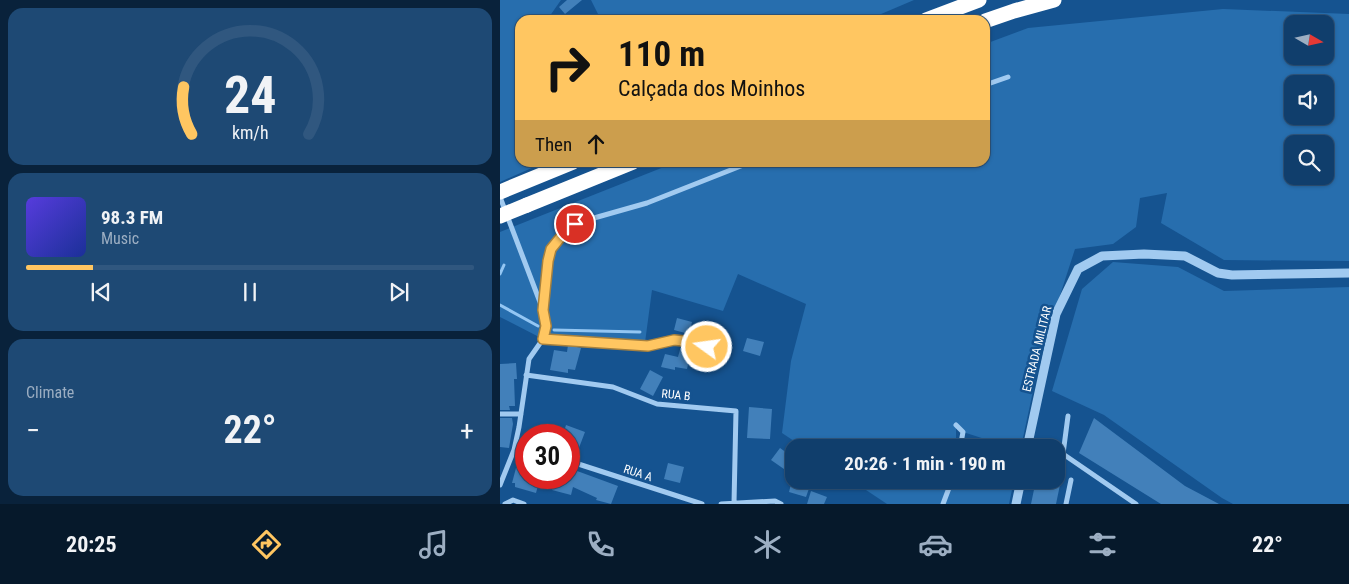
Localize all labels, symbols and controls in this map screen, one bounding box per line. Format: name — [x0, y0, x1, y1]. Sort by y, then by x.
north arrow — [1284, 15, 1334, 65]
map controls — [1284, 15, 1334, 185]
text: 110 m — [618, 34, 705, 75]
icon: right — [535, 35, 600, 100]
text: 24 — [224, 65, 276, 126]
button: sound — [1284, 75, 1334, 125]
text: Calçada dos Moinhos — [618, 76, 805, 101]
text: km/h — [232, 122, 268, 143]
icon: ahead — [582, 130, 610, 158]
text: Then — [535, 133, 572, 156]
button: search — [1284, 135, 1334, 185]
pin — [554, 203, 596, 245]
text: 98.3 FM — [101, 206, 163, 229]
icon: arrive — [561, 210, 589, 238]
text: Music — [101, 229, 139, 248]
icon: previous — [87, 278, 115, 306]
icon: pause — [236, 278, 264, 306]
icon: next — [385, 278, 413, 306]
street label: ESTRADA MILITAR — [1020, 304, 1055, 393]
position arrow — [680, 320, 732, 372]
text: Climate — [26, 383, 74, 402]
street label: RUA B — [661, 387, 691, 403]
text: 22° — [223, 408, 277, 452]
text: − — [26, 414, 40, 447]
text: + — [460, 414, 474, 447]
speed limit sign: 30 — [515, 424, 580, 489]
text: 20:26 · 1 min · 190 m — [844, 452, 1006, 475]
street label: RUA A — [622, 462, 654, 484]
icon: directions — [249, 527, 284, 562]
icon: music — [416, 527, 451, 562]
icon: phone — [583, 527, 618, 562]
icon: climate — [750, 527, 785, 562]
icon: car — [918, 527, 953, 562]
icon: filters — [1085, 527, 1120, 562]
text: 20:25 — [66, 532, 117, 557]
text: 22° — [1252, 532, 1283, 557]

